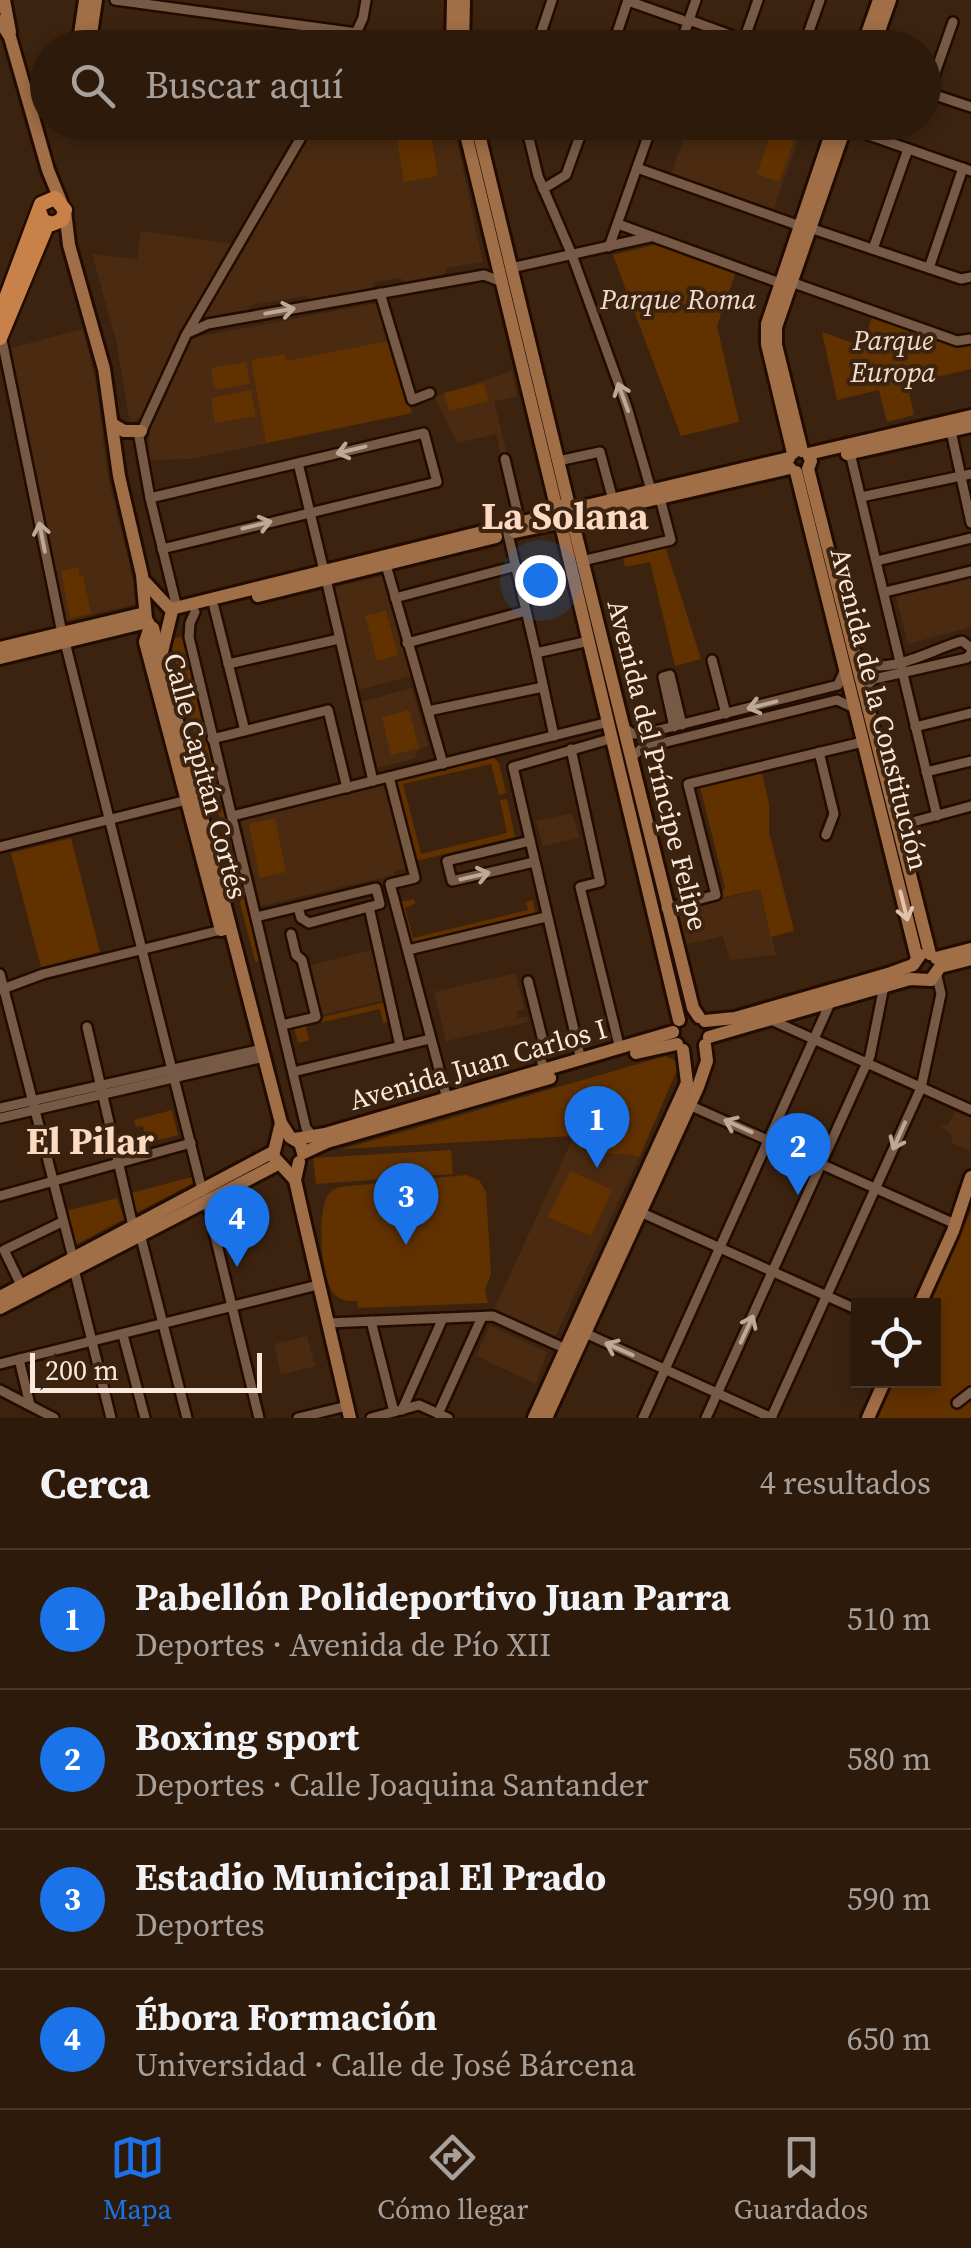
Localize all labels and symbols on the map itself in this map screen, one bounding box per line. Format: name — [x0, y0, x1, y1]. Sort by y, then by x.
park label: Parque Roma — [599, 280, 756, 318]
one-way arrow — [263, 301, 295, 320]
park label: Parque Europa — [849, 321, 936, 391]
one-way arrow — [613, 381, 631, 413]
one-way arrow — [336, 442, 368, 460]
district label: La Solana — [481, 490, 650, 542]
one-way arrow — [241, 515, 272, 534]
one-way arrow — [32, 522, 51, 554]
street label: Avenida de la Constitución — [822, 544, 938, 874]
your location — [515, 555, 566, 606]
street label: Avenida del Príncipe Felipe — [598, 596, 718, 934]
street label: Calle Capitán Cortés — [155, 649, 257, 903]
one-way arrow — [747, 697, 779, 715]
one-way arrow — [458, 865, 490, 884]
one-way arrow — [895, 890, 914, 921]
street label: Avenida Juan Carlos I — [345, 1009, 611, 1119]
pin: 1 — [564, 1086, 630, 1168]
pin: 2 — [766, 1112, 830, 1195]
district label: El Pilar — [26, 1115, 154, 1167]
one-way arrow — [723, 1116, 754, 1134]
one-way arrow — [889, 1120, 907, 1151]
pin: 3 — [374, 1162, 438, 1245]
pin: 4 — [204, 1184, 270, 1267]
one-way arrow — [739, 1314, 757, 1345]
one-way arrow — [605, 1338, 635, 1357]
scale bar — [30, 1348, 262, 1392]

